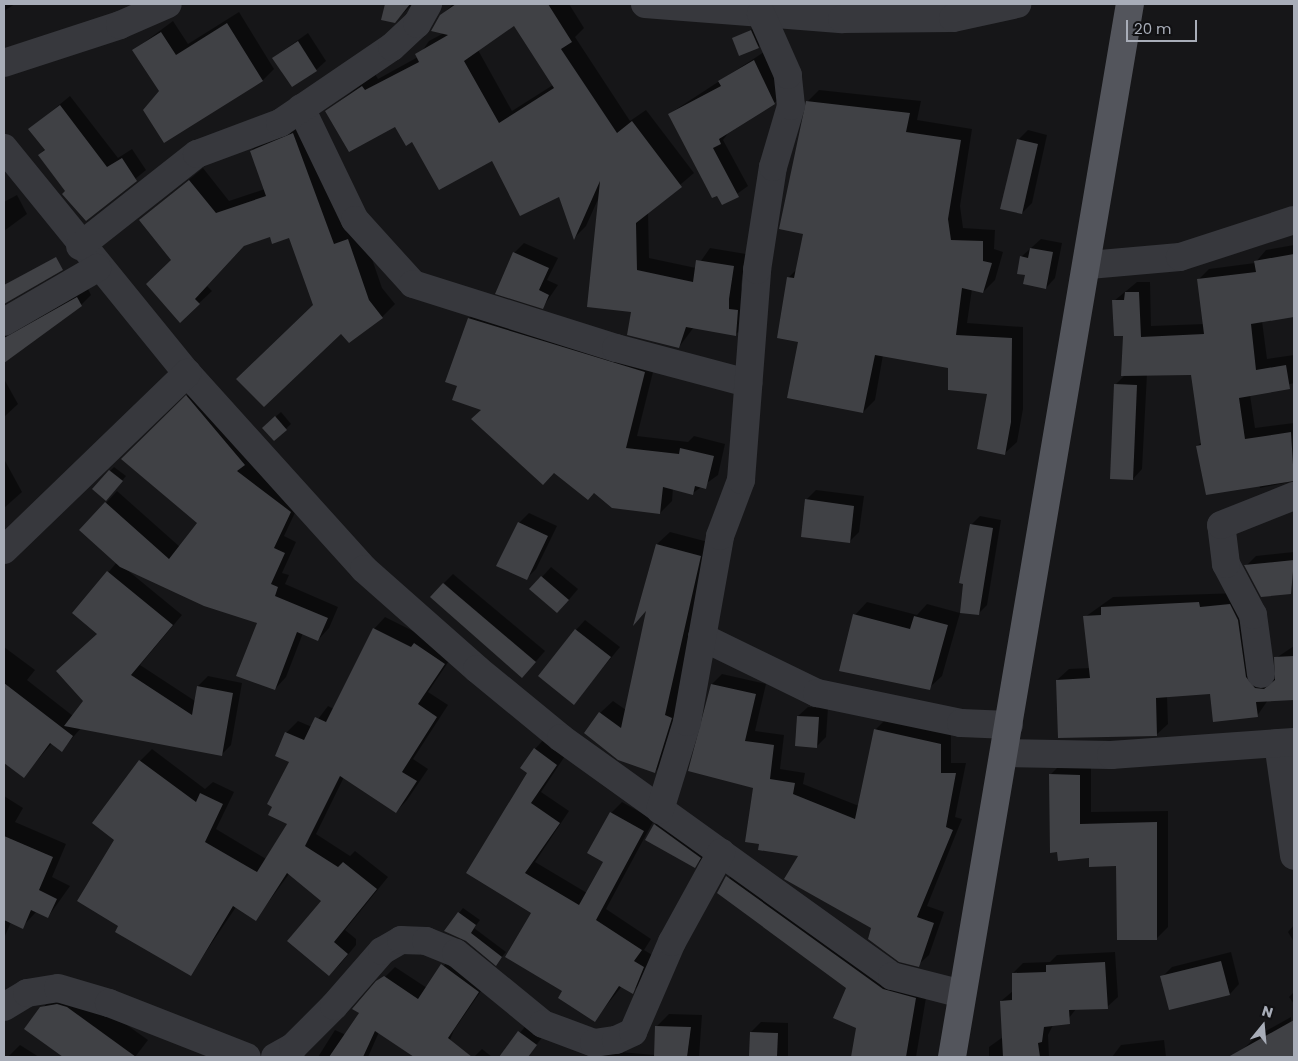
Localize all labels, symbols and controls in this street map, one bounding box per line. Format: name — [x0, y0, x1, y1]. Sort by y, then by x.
scale bar — [1128, 10, 1199, 42]
text: 20 m — [1134, 18, 1172, 39]
north arrow — [1238, 1001, 1288, 1051]
text: N — [1259, 1001, 1275, 1023]

